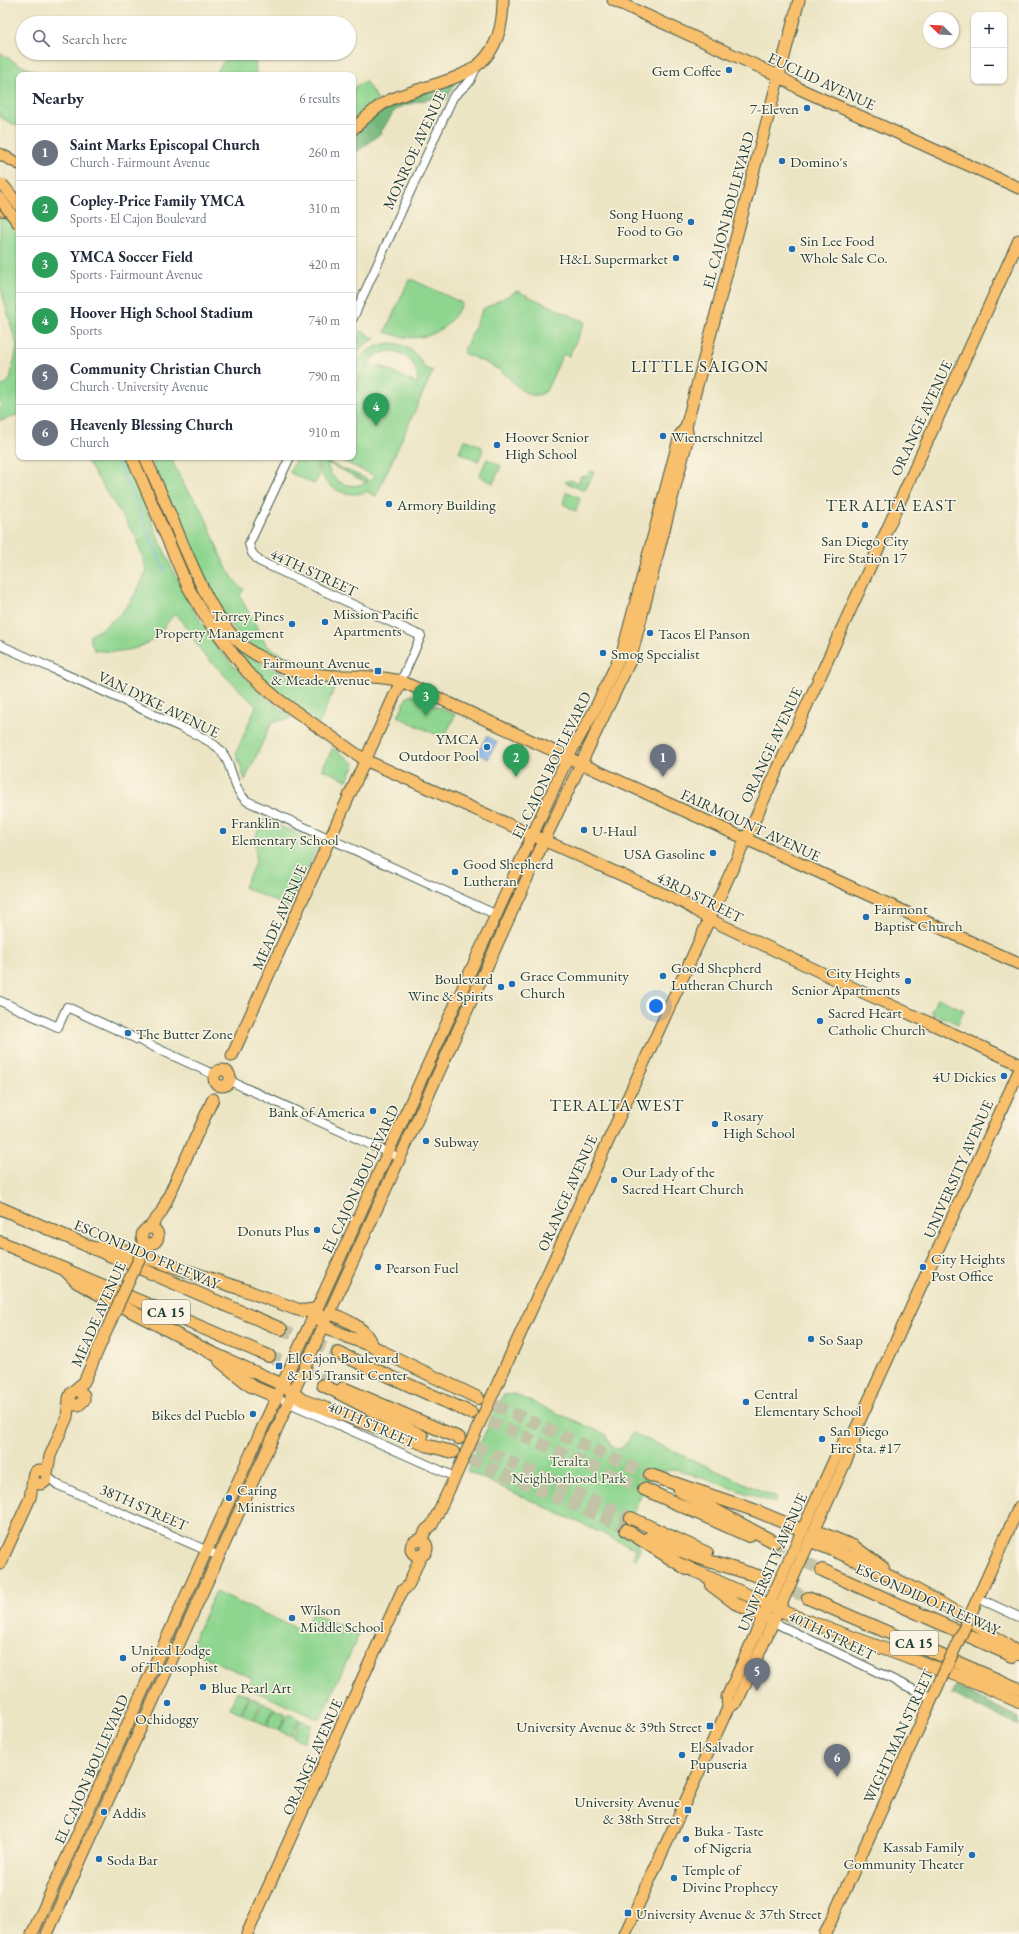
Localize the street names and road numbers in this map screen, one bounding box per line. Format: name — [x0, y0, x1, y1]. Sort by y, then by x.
street label: EUCLID AVENUE — [765, 48, 879, 114]
street label: MONROE AVENUE — [378, 87, 450, 212]
street label: EL CAJON BOULEVARD — [698, 129, 758, 291]
street label: ORANGE AVENUE — [886, 357, 956, 479]
street label: 44TH STREET — [267, 543, 362, 601]
street label: VAN DYKE AVENUE — [95, 666, 223, 742]
street label: ORANGE AVENUE — [736, 684, 806, 806]
street label: EL CAJON BOULEVARD — [507, 688, 595, 842]
street label: FAIRMOUNT AVENUE — [678, 784, 824, 866]
street label: MEADE AVENUE — [247, 861, 311, 973]
street label: 43RD STREET — [654, 867, 747, 927]
street label: UNIVERSITY AVENUE — [919, 1096, 997, 1241]
street label: EL CAJON BOULEVARD — [317, 1102, 403, 1256]
street label: ORANGE AVENUE — [533, 1131, 601, 1254]
street label: ESCONDIDO FREEWAY — [71, 1215, 224, 1294]
street label: MEADE AVENUE — [66, 1258, 130, 1370]
road number: CA 15 — [142, 1300, 190, 1324]
street label: 40TH STREET — [325, 1396, 420, 1452]
street label: 38TH STREET — [97, 1479, 192, 1535]
street label: UNIVERSITY AVENUE — [733, 1489, 811, 1634]
street label: ESCONDIDO FREEWAY — [853, 1558, 1005, 1640]
street label: 40TH STREET — [785, 1606, 879, 1665]
road number: CA 15 — [890, 1631, 938, 1655]
street label: WIGHTMAN STREET — [859, 1665, 938, 1806]
street label: EL CAJON BOULEVARD — [49, 1691, 133, 1847]
street label: ORANGE AVENUE — [278, 1695, 346, 1818]

